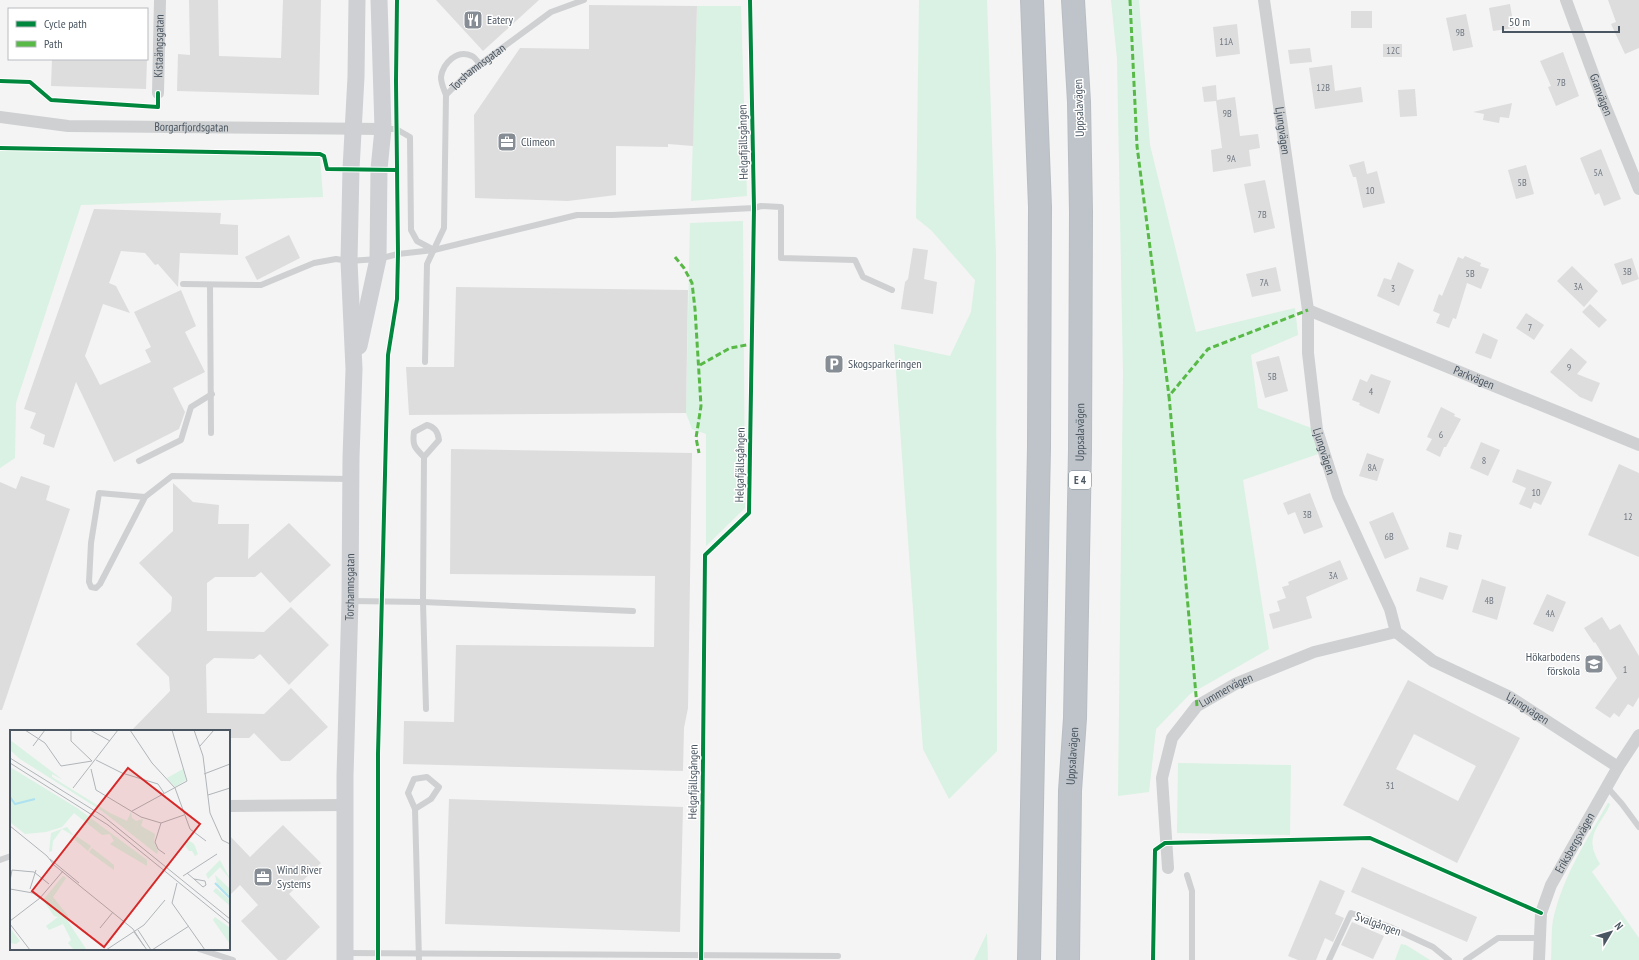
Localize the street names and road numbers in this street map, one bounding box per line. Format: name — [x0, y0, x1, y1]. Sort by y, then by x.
street label: Kistaängsgatan — [150, 14, 167, 78]
street label: Torshamnsgatan — [446, 40, 508, 94]
street label: Granvägen — [1587, 71, 1616, 118]
street label: Uppsalavägen — [1070, 79, 1087, 137]
street label: Helgafjällsgången — [734, 104, 751, 180]
street label: Ljungvägen — [1272, 106, 1294, 156]
street label: Borgarfjordsgatan — [154, 119, 229, 135]
street label: Parkvägen — [1451, 362, 1497, 392]
street label: Uppsalavägen — [1072, 403, 1087, 461]
street label: Ljungvägen — [1310, 426, 1339, 476]
street label: Helgafjällsgången — [731, 427, 748, 503]
road number: E 4 — [1069, 471, 1091, 489]
street label: Torshamnsgatan — [341, 553, 357, 621]
street label: Lummervägen — [1196, 670, 1255, 710]
street label: Ljungvägen — [1504, 688, 1552, 727]
street label: Uppsalavägen — [1062, 727, 1081, 786]
street label: Helgafjällsgången — [684, 744, 701, 820]
street label: Eriksbergsvägen — [1551, 810, 1598, 876]
street label: Svalgången — [1353, 908, 1403, 939]

